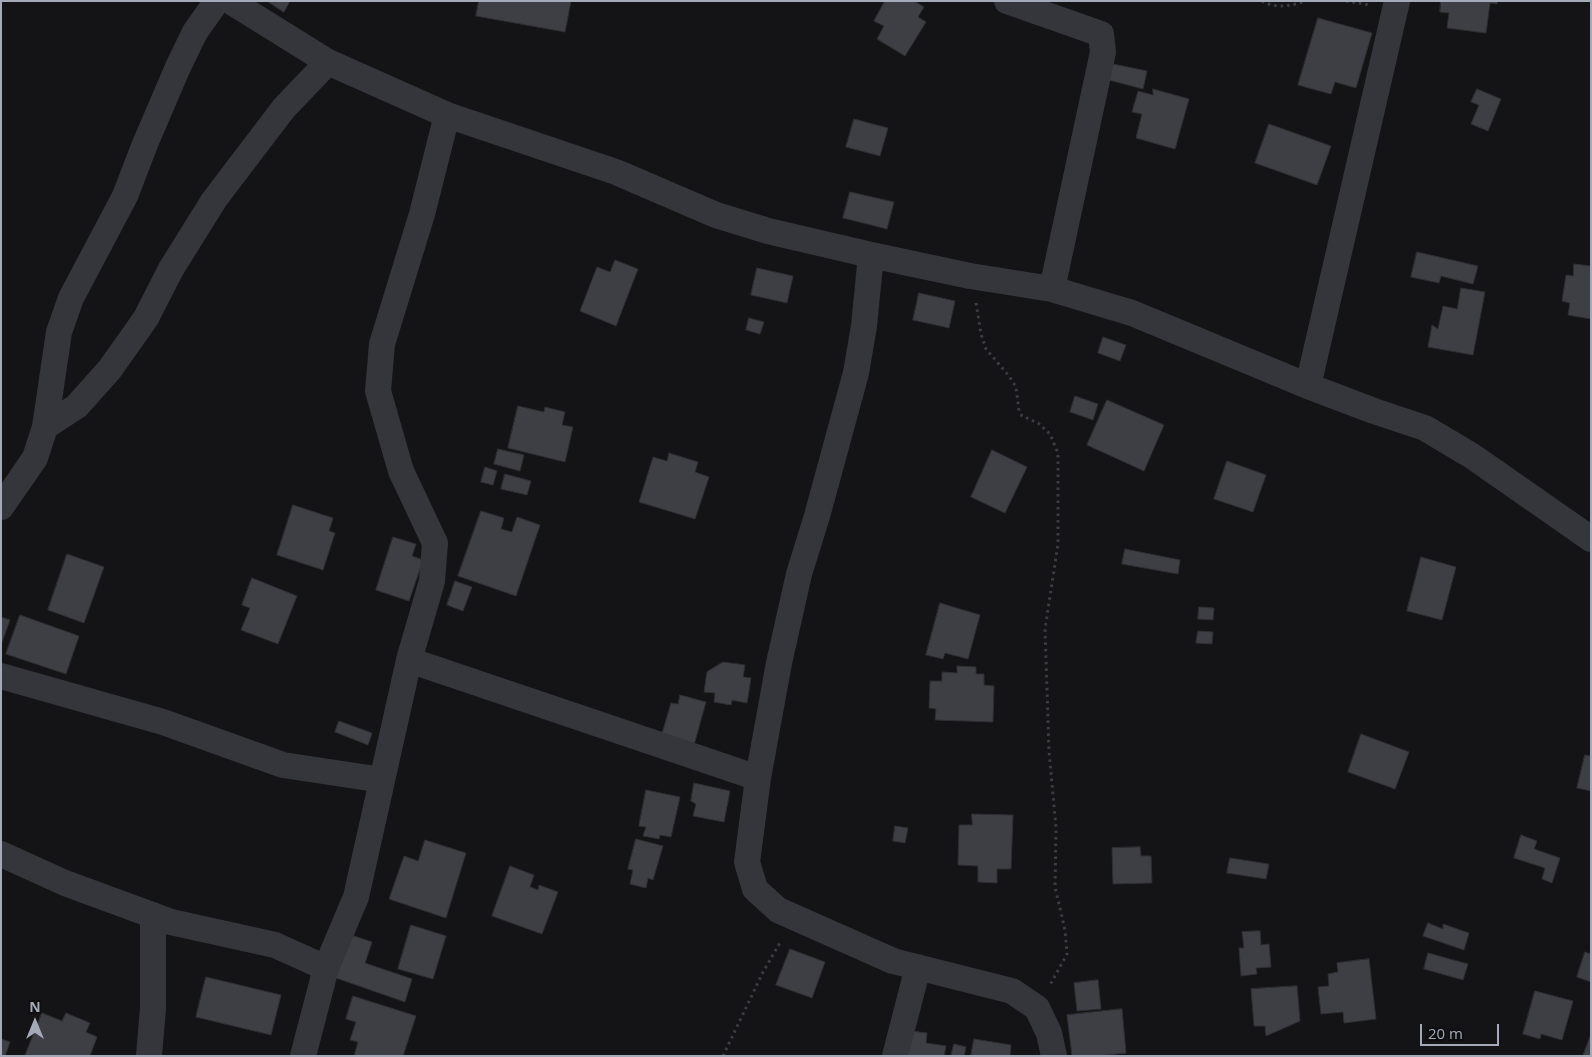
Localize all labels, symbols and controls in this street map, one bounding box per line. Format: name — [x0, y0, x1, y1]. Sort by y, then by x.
north arrow — [10, 997, 60, 1047]
text: N — [29, 997, 41, 1016]
scale bar — [1422, 1014, 1501, 1046]
text: 20 m — [1428, 1023, 1463, 1043]

